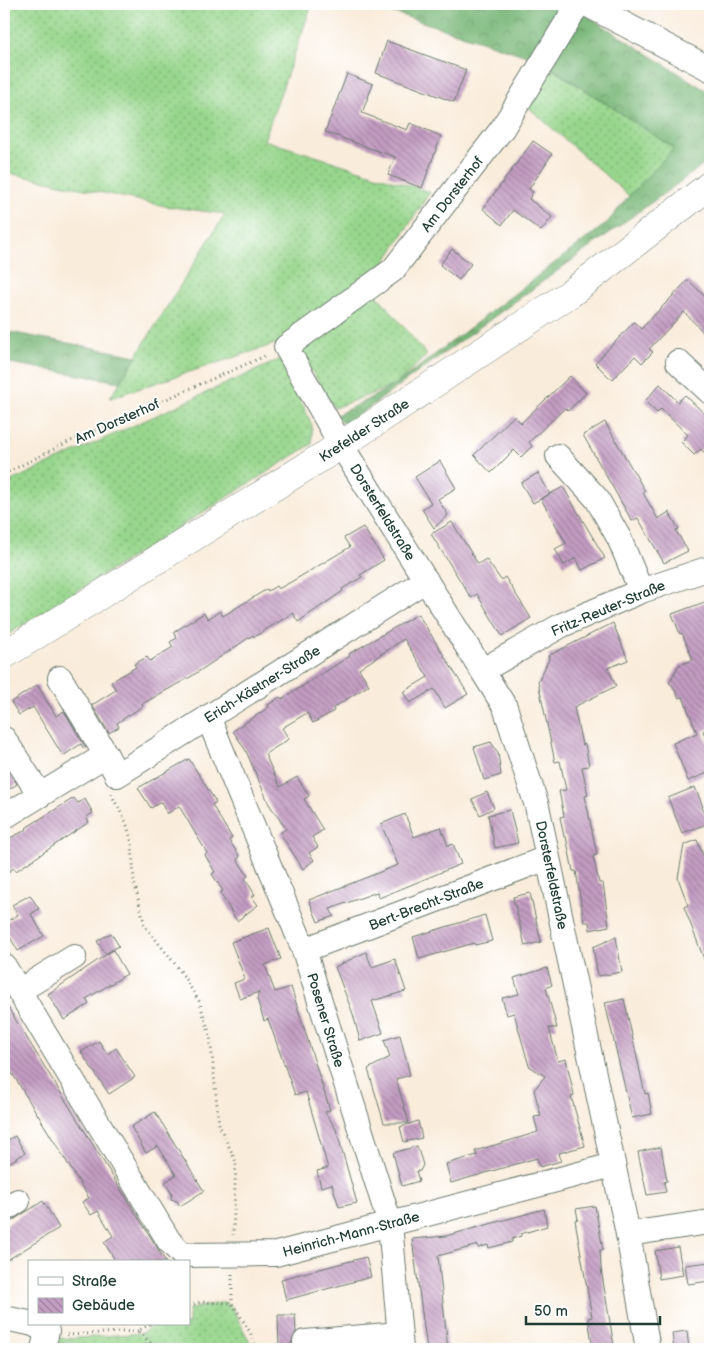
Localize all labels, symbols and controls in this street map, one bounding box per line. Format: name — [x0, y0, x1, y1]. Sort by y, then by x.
street label: Am Dorsterhof — [418, 153, 488, 235]
street label: Am Dorsterhof — [72, 395, 163, 448]
street label: Krefelder Straße — [316, 395, 412, 466]
street label: Dorsterfeldstraße — [346, 461, 419, 564]
street label: Fritz-Reuter-Straße — [549, 577, 668, 640]
street label: Erich-Kästner-Straße — [201, 642, 323, 727]
street label: Dorsterfeldstraße — [532, 819, 571, 931]
street label: Bert-Brecht-Straße — [366, 875, 486, 934]
street label: Posener Straße — [303, 971, 348, 1069]
street label: Heinrich-Mann-Straße — [281, 1208, 421, 1261]
legend — [28, 1260, 190, 1326]
text: Straße — [72, 1272, 117, 1291]
scale bar — [526, 1293, 660, 1325]
text: Gebäude — [72, 1296, 135, 1315]
text: 50 m — [534, 1302, 568, 1321]

